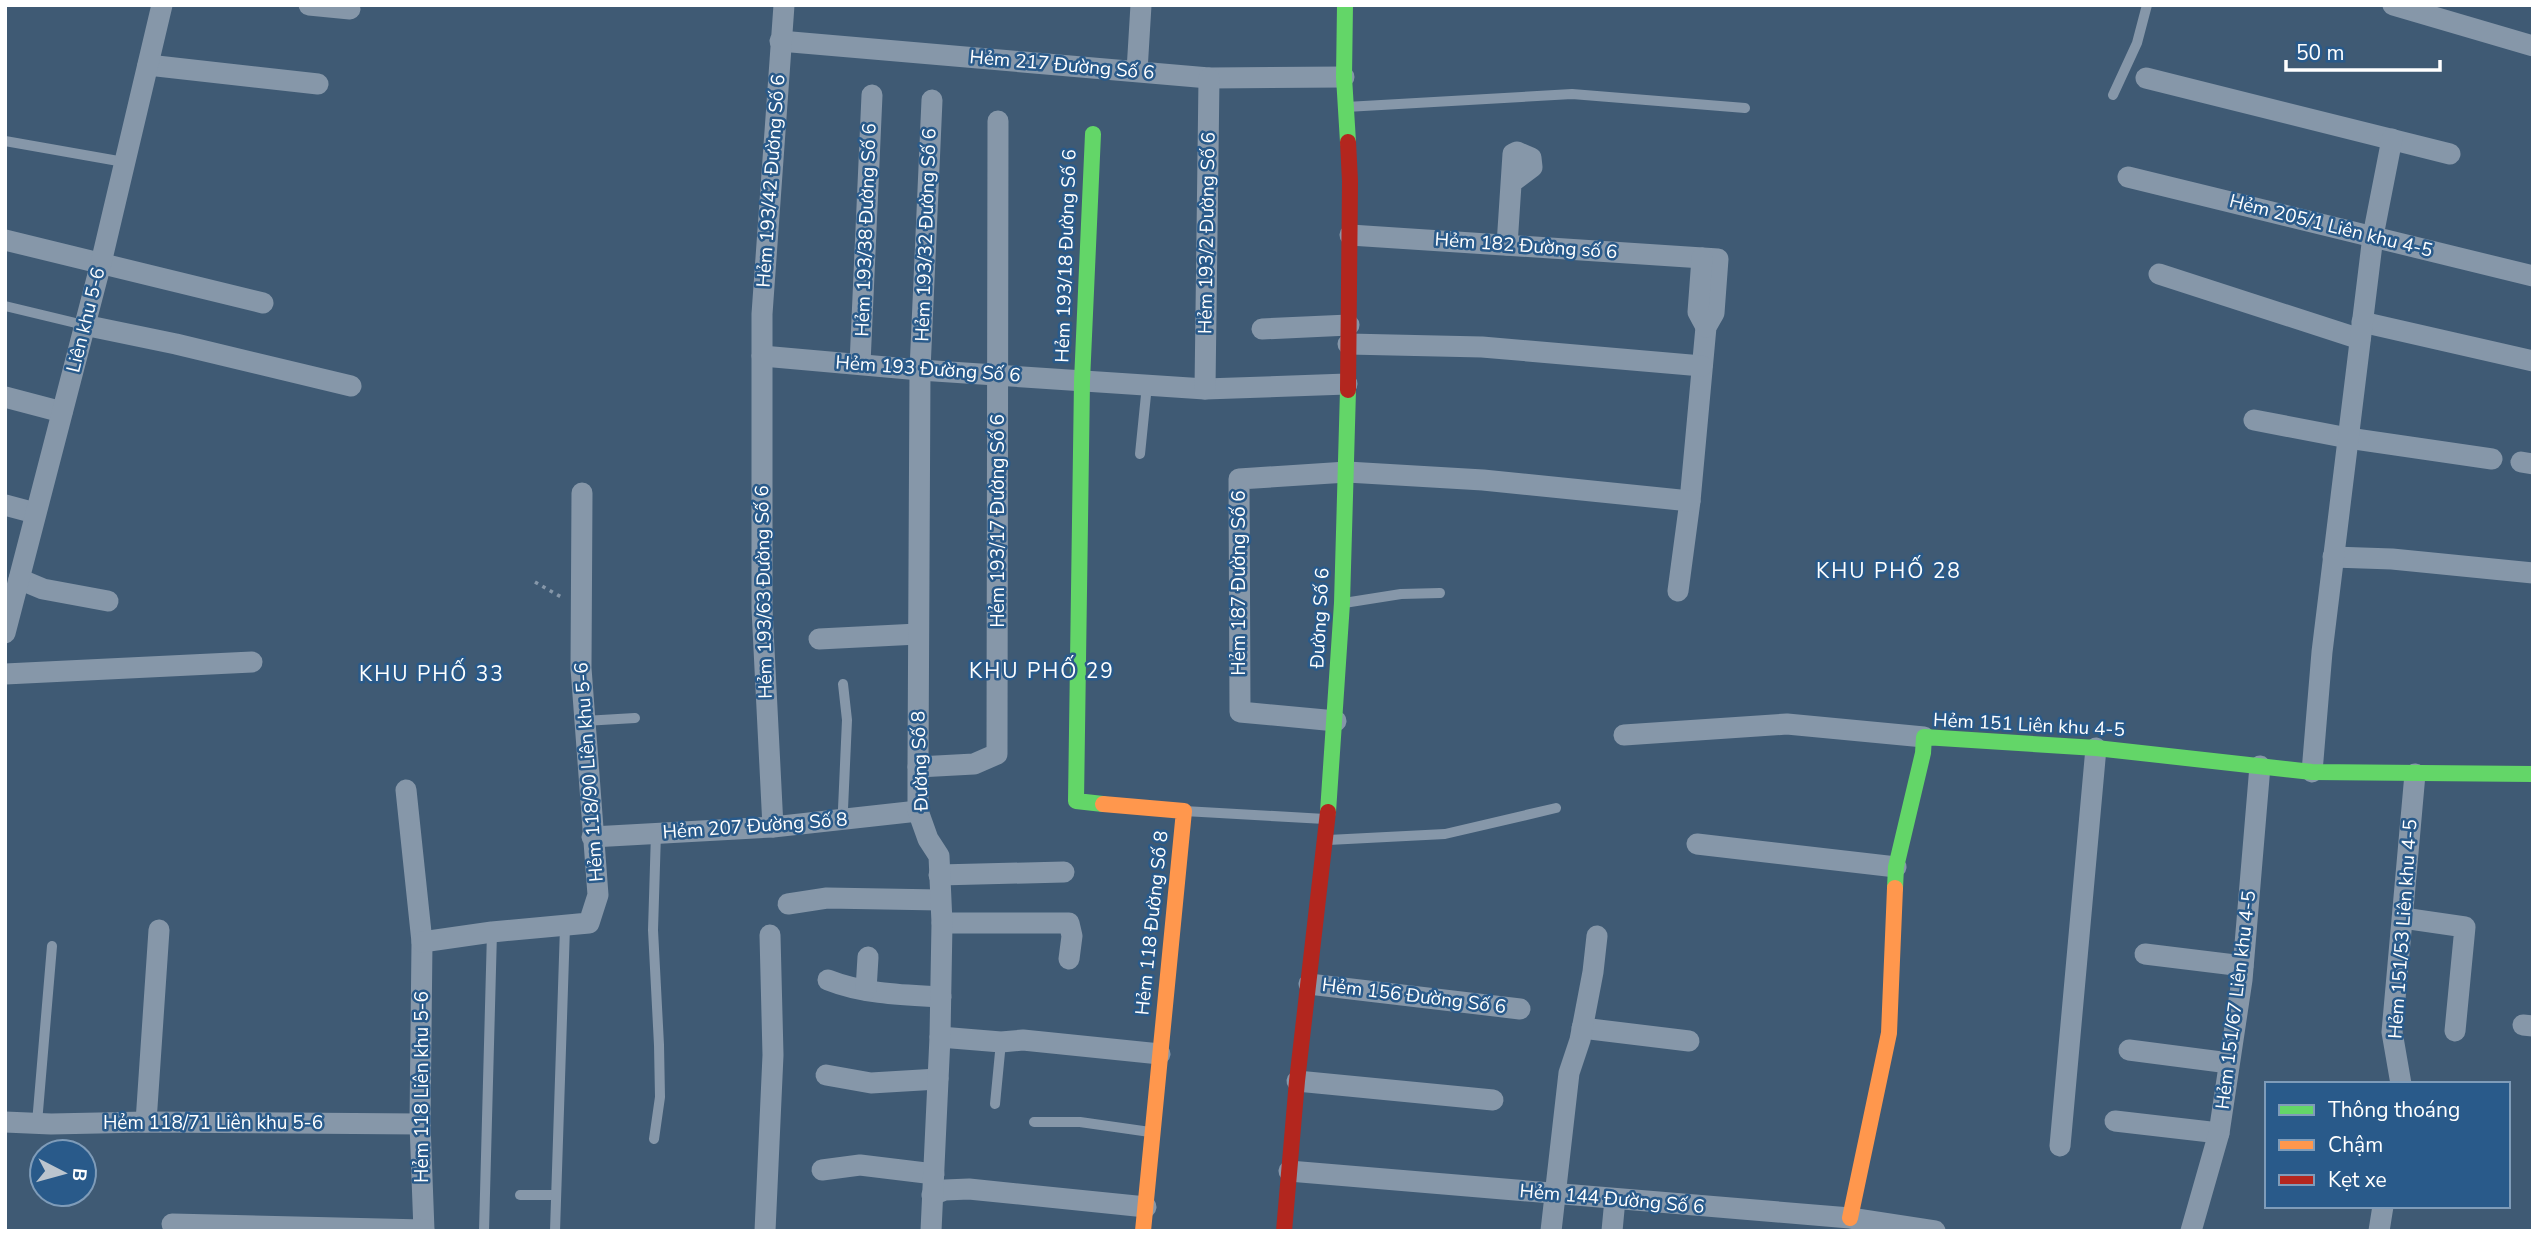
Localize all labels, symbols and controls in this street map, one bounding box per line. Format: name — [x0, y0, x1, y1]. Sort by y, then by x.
scale bar — [2286, 28, 2440, 72]
text: 50 m — [2296, 39, 2345, 67]
street label: Hẻm 217 Đường Số 6 — [968, 44, 1156, 86]
street label: Hẻm 193/42 Đường Số 6 — [751, 74, 791, 288]
street label: Hẻm 193/38 Đường Số 6 — [849, 123, 883, 337]
street label: Hẻm 193/32 Đường Số 6 — [909, 128, 943, 342]
street label: Hẻm 193/2 Đường Số 6 — [1192, 132, 1222, 334]
street label: Hẻm 193/18 Đường Số 6 — [1049, 149, 1083, 363]
street label: Hẻm 205/1 Liên khu 4-5 — [2227, 188, 2435, 264]
street label: Hẻm 182 Đường số 6 — [1434, 227, 1618, 265]
street label: Liên khu 5-6 — [60, 265, 112, 375]
street label: Hẻm 193 Đường Số 6 — [835, 350, 1021, 388]
street label: Hẻm 193/17 Đường Số 6 — [985, 414, 1011, 628]
street label: Hẻm 193/63 Đường Số 6 — [749, 485, 779, 699]
street label: Hẻm 187 Đường Số 6 — [1226, 490, 1252, 676]
district label: KHU PHỐ 28 — [1816, 555, 1962, 585]
street label: Đường Số 6 — [1304, 567, 1336, 670]
district label: KHU PHỐ 29 — [969, 655, 1115, 685]
district label: KHU PHỐ 33 — [359, 658, 505, 688]
street label: Hẻm 118/90 Liên khu 5-6 — [568, 661, 610, 883]
street label: Hẻm 151 Liên khu 4-5 — [1932, 707, 2126, 743]
street label: Đường Số 8 — [905, 710, 935, 813]
street label: Hẻm 207 Đường Số 8 — [662, 807, 848, 845]
street label: Hẻm 151/53 Liên khu 4-5 — [2382, 818, 2424, 1040]
street label: Hẻm 118 Đường Số 8 — [1129, 829, 1175, 1017]
street label: Hẻm 151/67 Liên khu 4-5 — [2210, 889, 2262, 1111]
street label: Hẻm 156 Đường Số 6 — [1320, 972, 1508, 1020]
street label: Hẻm 118 Liên khu 5-6 — [409, 991, 435, 1183]
legend — [2265, 1082, 2510, 1208]
text: Thông thoáng — [2328, 1096, 2460, 1124]
street label: Hẻm 118/71 Liên khu 5-6 — [103, 1110, 323, 1136]
text: Chậm — [2328, 1131, 2383, 1159]
north arrow — [28, 1138, 98, 1208]
text: Kẹt xe — [2328, 1166, 2387, 1194]
text: B — [65, 1167, 93, 1183]
street label: Hẻm 144 Đường Số 6 — [1518, 1178, 1706, 1220]

